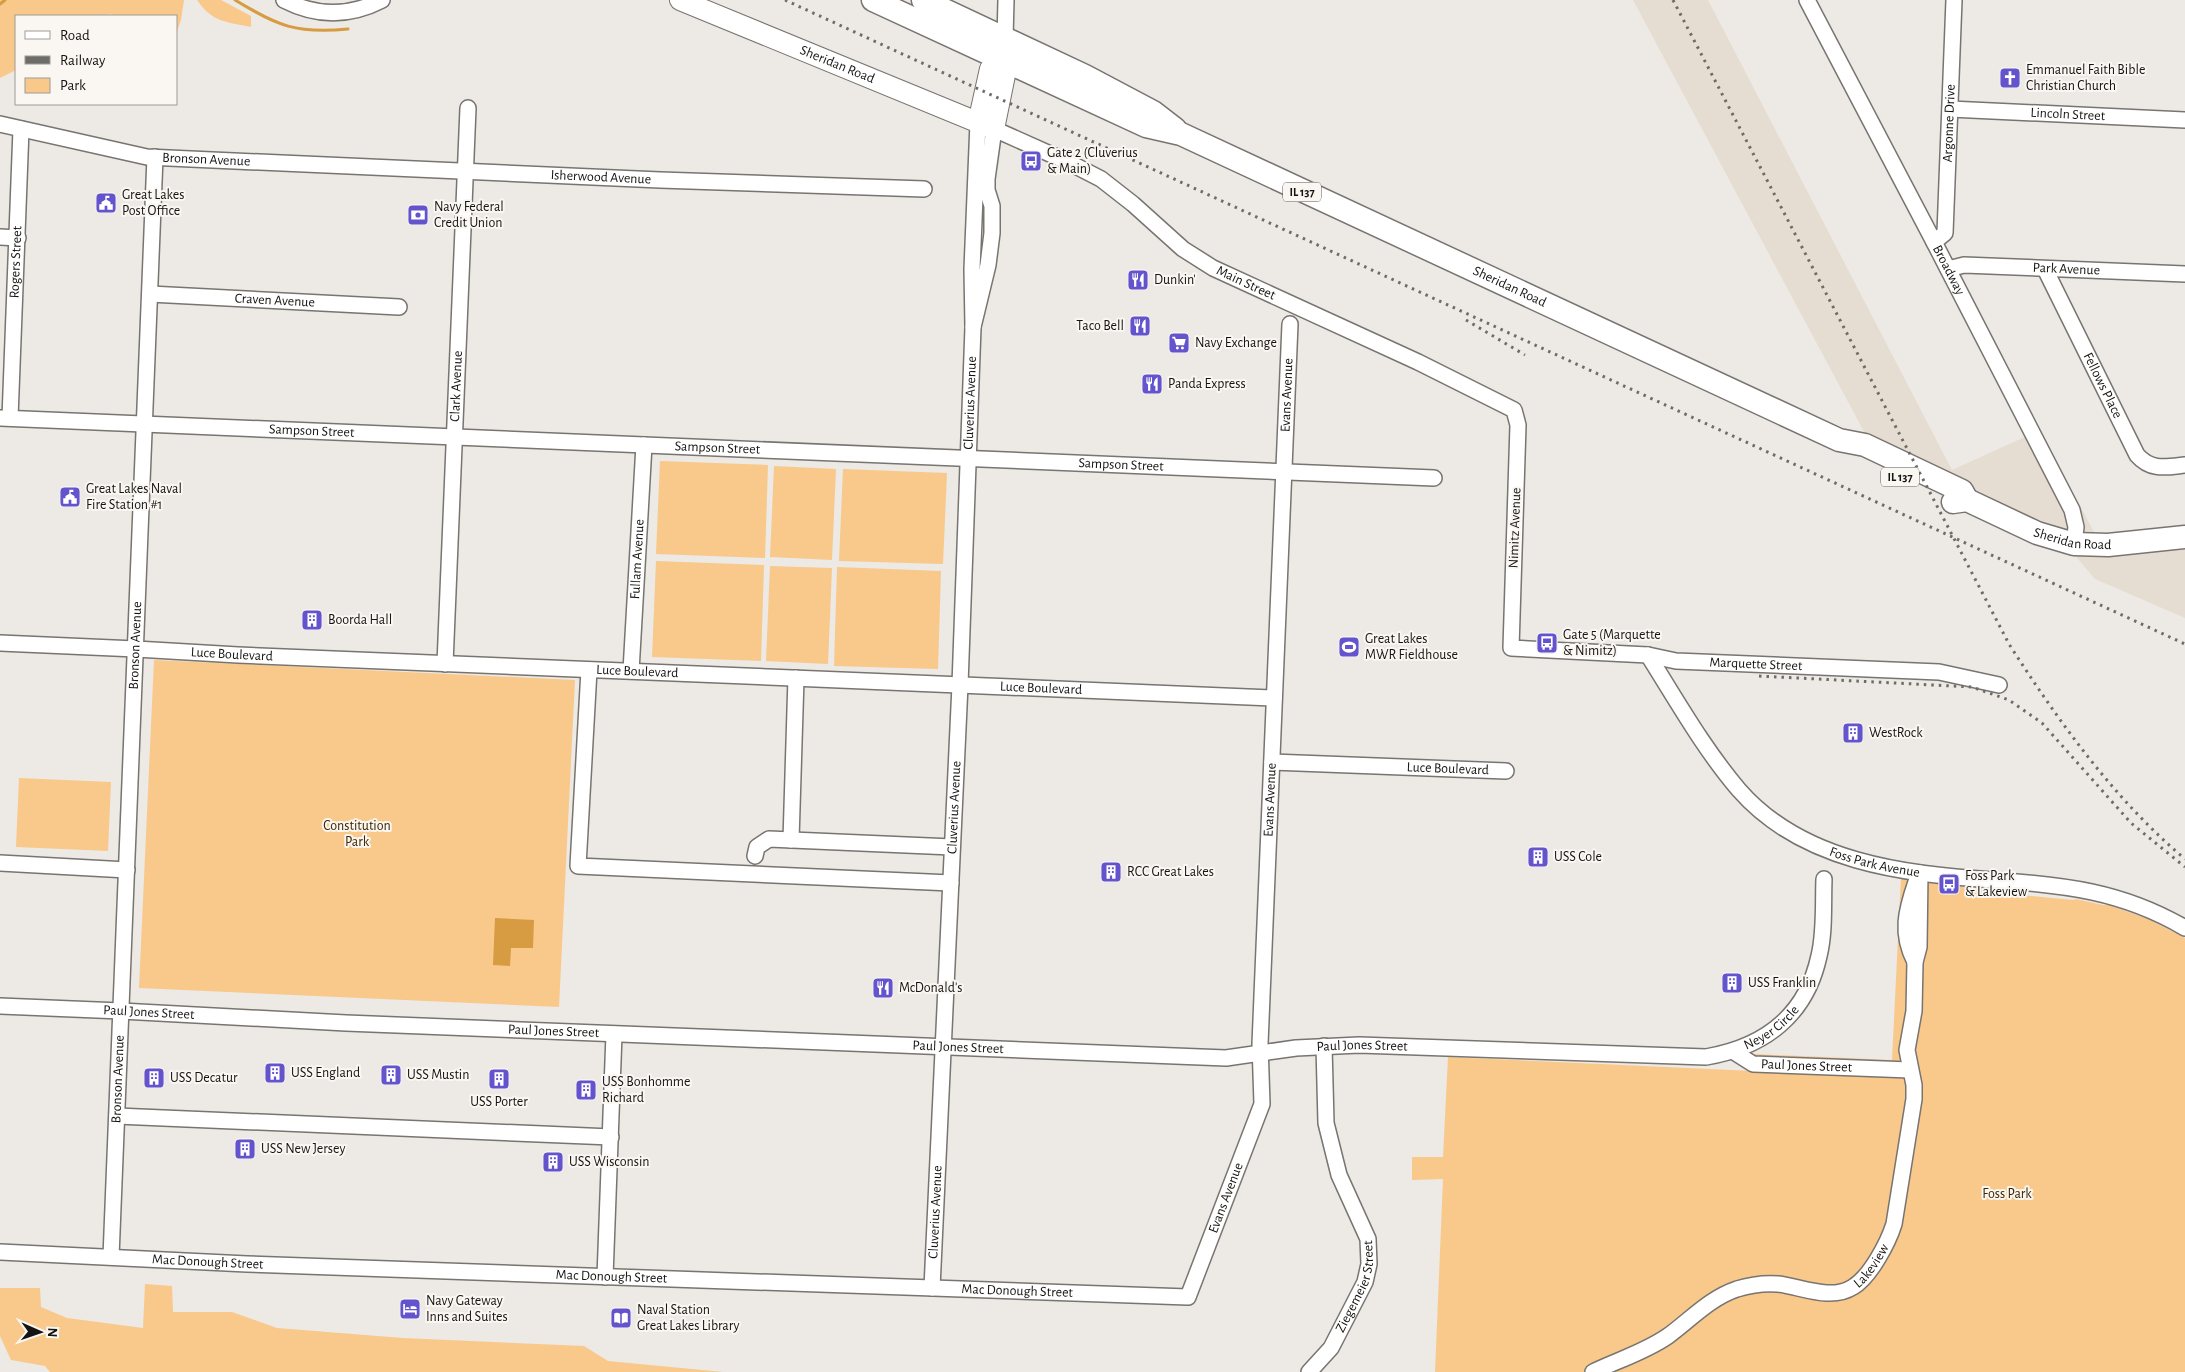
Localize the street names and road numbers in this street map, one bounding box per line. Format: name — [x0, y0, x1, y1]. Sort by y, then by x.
street label: Sheridan Road — [798, 43, 877, 86]
street label: Argonne Drive — [1941, 84, 1958, 163]
street label: Lincoln Street — [2030, 106, 2106, 123]
street label: Bronson Avenue — [162, 151, 251, 169]
street label: Isherwood Avenue — [550, 168, 651, 187]
road number: IL 137 — [1283, 182, 1321, 202]
street label: Rogers Street — [8, 225, 24, 299]
street label: Broadway — [1930, 243, 1967, 297]
street label: Park Avenue — [2032, 261, 2100, 278]
street label: Main Street — [1214, 264, 1278, 303]
street label: Sheridan Road — [1471, 264, 1548, 310]
street label: Craven Avenue — [234, 291, 315, 310]
street label: Clark Avenue — [448, 350, 465, 422]
street label: Fellows Place — [2080, 350, 2125, 421]
street label: Cluverius Avenue — [962, 356, 979, 450]
street label: Evans Avenue — [1279, 358, 1296, 432]
street label: Sampson Street — [269, 422, 355, 440]
street label: Sampson Street — [674, 439, 761, 457]
street label: Sampson Street — [1078, 456, 1165, 474]
road number: IL 137 — [1881, 468, 1919, 487]
street label: Nimitz Avenue — [1507, 487, 1523, 569]
street label: Fullam Avenue — [628, 519, 647, 600]
street label: Sheridan Road — [2032, 525, 2112, 552]
street label: Bronson Avenue — [127, 601, 144, 690]
street label: Luce Boulevard — [190, 645, 273, 663]
street label: Marquette Street — [1709, 655, 1803, 673]
street label: Luce Boulevard — [596, 663, 679, 680]
street label: Luce Boulevard — [1000, 680, 1082, 697]
street label: Luce Boulevard — [1406, 760, 1489, 777]
street label: Cluverius Avenue — [945, 761, 963, 854]
street label: Evans Avenue — [1262, 763, 1279, 837]
street label: Foss Park Avenue — [1828, 845, 1921, 880]
street label: Paul Jones Street — [103, 1003, 195, 1022]
street label: Neyer Circle — [1742, 1003, 1802, 1053]
street label: Paul Jones Street — [508, 1022, 600, 1040]
street label: Bronson Avenue — [109, 1035, 127, 1123]
street label: Paul Jones Street — [1316, 1038, 1408, 1054]
street label: Paul Jones Street — [912, 1039, 1005, 1056]
street label: Paul Jones Street — [1761, 1057, 1853, 1075]
street label: Evans Avenue — [1206, 1161, 1246, 1235]
street label: Cluverius Avenue — [926, 1165, 945, 1259]
street label: Ziegemeier Street — [1333, 1240, 1376, 1335]
street label: Lakeview — [1851, 1241, 1892, 1291]
street label: Mac Donough Street — [152, 1252, 264, 1272]
street label: Mac Donough Street — [556, 1268, 668, 1286]
street label: Mac Donough Street — [961, 1282, 1074, 1300]

